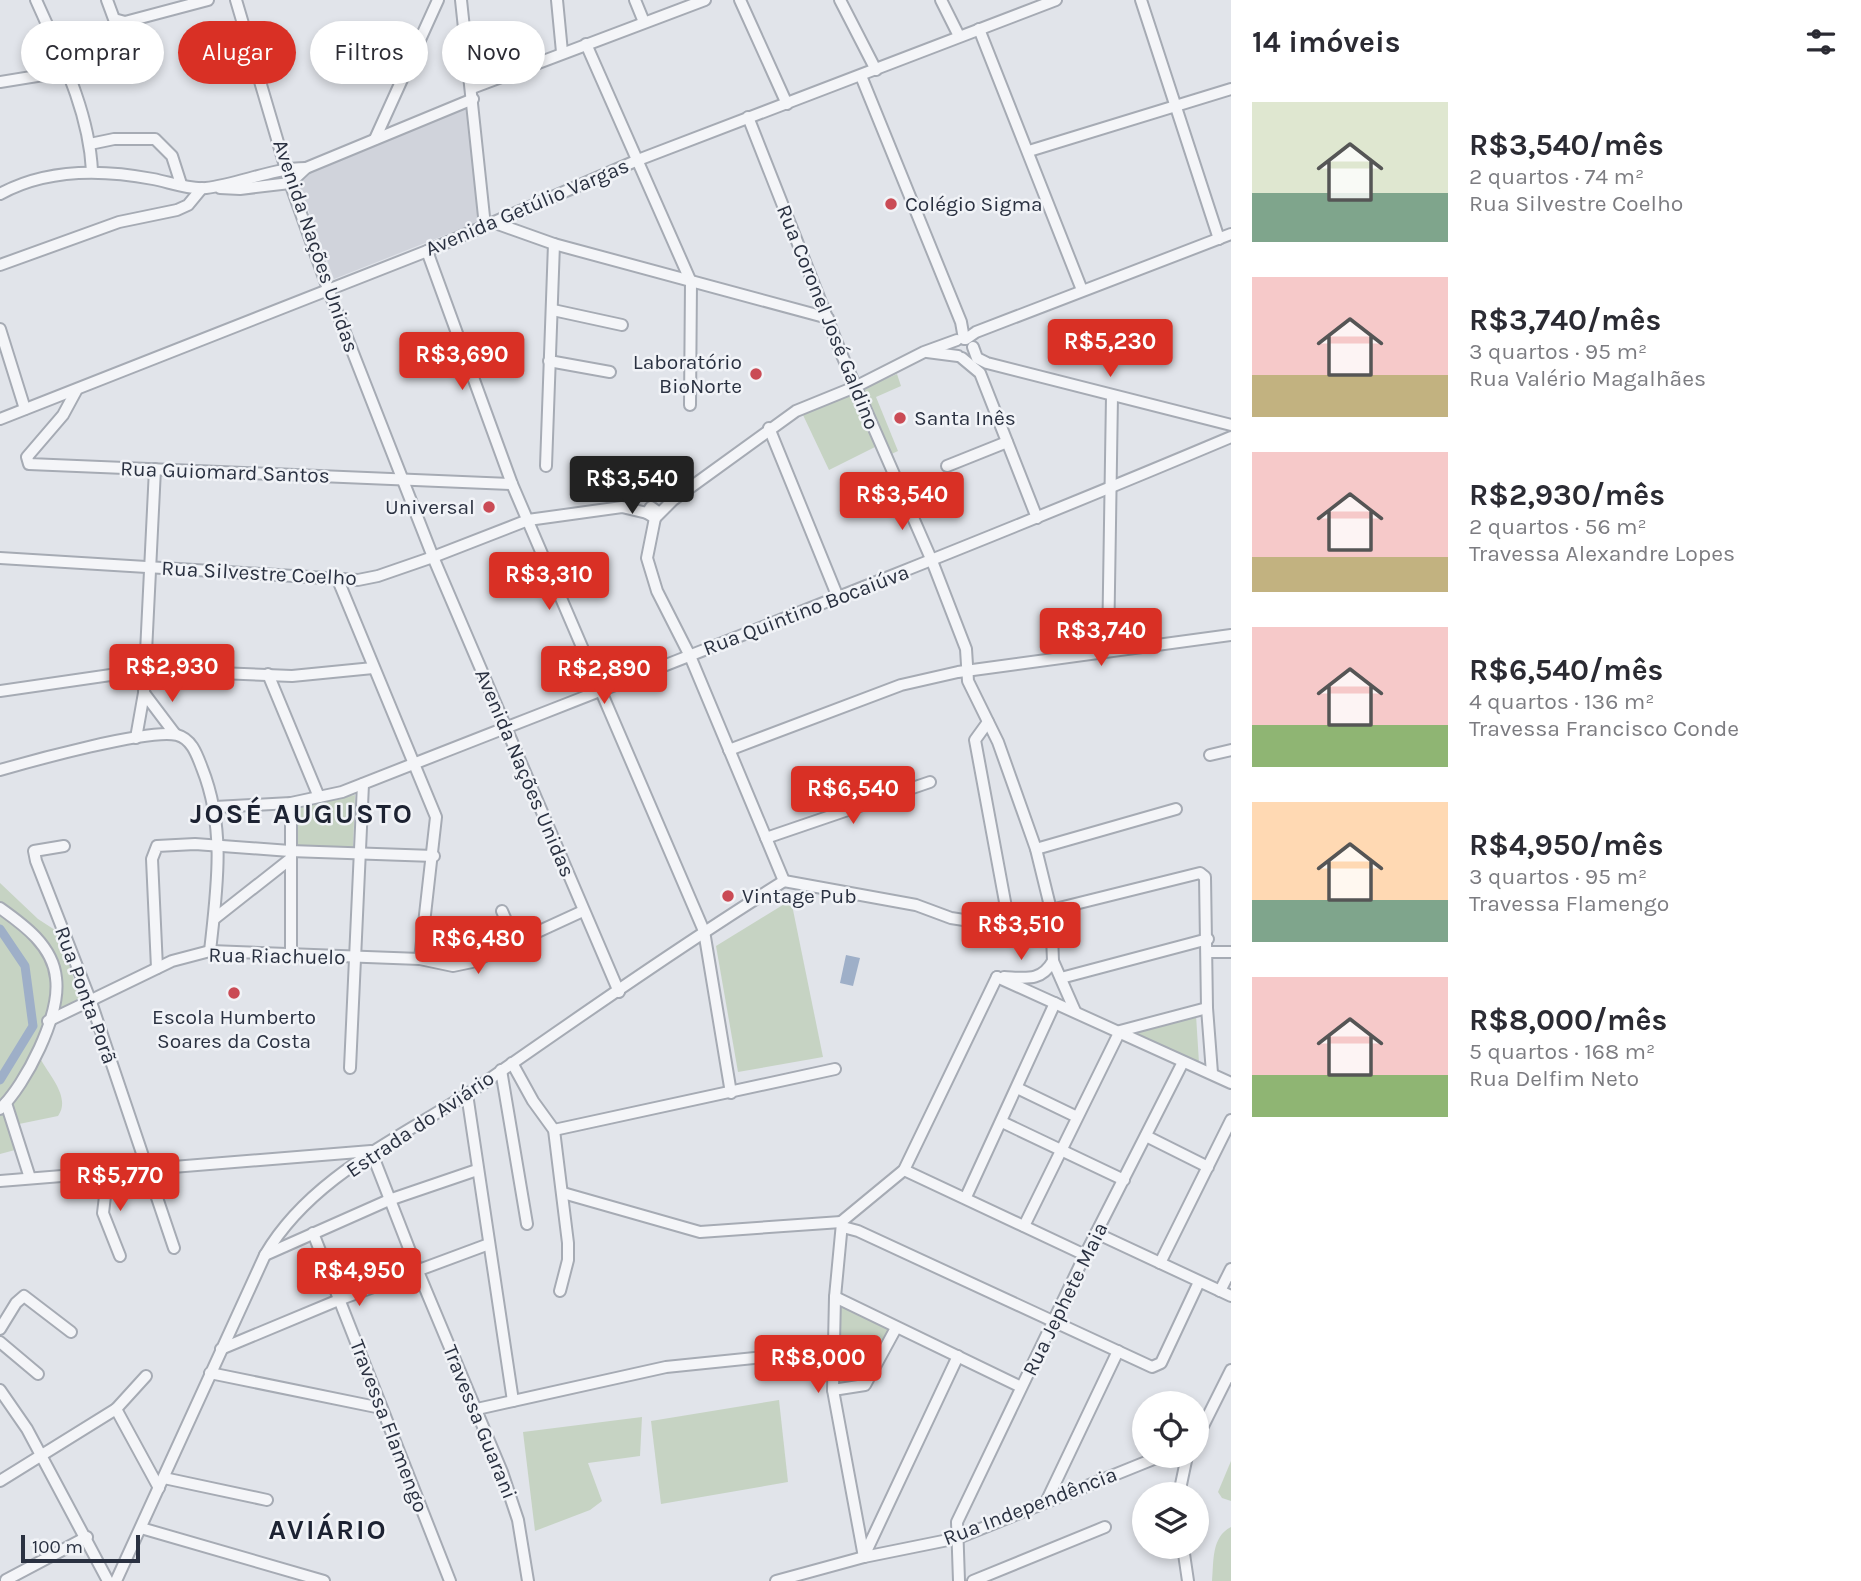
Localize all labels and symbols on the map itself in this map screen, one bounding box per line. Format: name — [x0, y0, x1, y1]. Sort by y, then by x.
street label: Avenida Nações Unidas — [268, 136, 364, 356]
street label: Avenida Getúlio Vargas — [422, 153, 632, 261]
place label: Colégio Sigma — [905, 192, 1043, 216]
marker: Colégio Sigma — [883, 196, 899, 212]
street label: Rua Coronel José Galdino — [772, 201, 884, 433]
pin: R$5,230 — [1045, 320, 1175, 379]
pin: R$3,690 — [397, 332, 527, 392]
place label: Laboratório BioNorte — [633, 350, 742, 398]
marker: Laboratório BioNorte — [748, 366, 764, 382]
place label: Santa Inês — [914, 406, 1016, 430]
marker: Santa Inês — [892, 410, 908, 426]
street label: Rua Guiomard Santos — [120, 456, 330, 488]
pin: R$3,540 — [567, 456, 697, 516]
pin: R$3,540 — [837, 472, 967, 532]
place label: Universal — [385, 495, 475, 519]
marker: Universal — [481, 499, 497, 515]
pin: R$3,310 — [484, 552, 614, 612]
street label: Rua Silvestre Coelho — [161, 556, 357, 590]
street label: Rua Quintino Bocaiúva — [700, 560, 912, 660]
pin: R$3,740 — [1036, 608, 1166, 668]
pin: R$2,930 — [107, 644, 237, 704]
pin: R$2,890 — [539, 646, 669, 706]
street label: Avenida Nações Unidas — [470, 665, 580, 881]
pin: R$6,540 — [788, 766, 918, 826]
district label: JOSÉ AUGUSTO — [190, 796, 414, 830]
place label: Vintage Pub — [742, 884, 857, 908]
marker: Vintage Pub — [720, 888, 736, 904]
pin: R$3,510 — [956, 902, 1086, 962]
pin: R$6,480 — [413, 916, 543, 976]
street label: Rua Ponta Porã — [50, 923, 122, 1067]
street label: Rua Riachuelo — [208, 943, 346, 969]
marker: Escola Humberto Soares da Costa — [226, 985, 242, 1001]
place label: Escola Humberto Soares da Costa — [152, 1005, 316, 1053]
street label: Estrada do Aviário — [342, 1066, 498, 1182]
pin: R$5,770 — [55, 1154, 185, 1213]
street label: Rua Jephete Maia — [1017, 1218, 1113, 1380]
pin: R$4,950 — [294, 1248, 424, 1308]
street label: Travessa Flamengo — [345, 1336, 433, 1516]
pin: R$8,000 — [753, 1336, 883, 1395]
street label: Travessa Guarani — [438, 1341, 522, 1503]
street label: Rua Independência — [940, 1462, 1120, 1550]
district label: AVIÁRIO — [268, 1512, 388, 1546]
scale bar — [21, 1532, 140, 1564]

